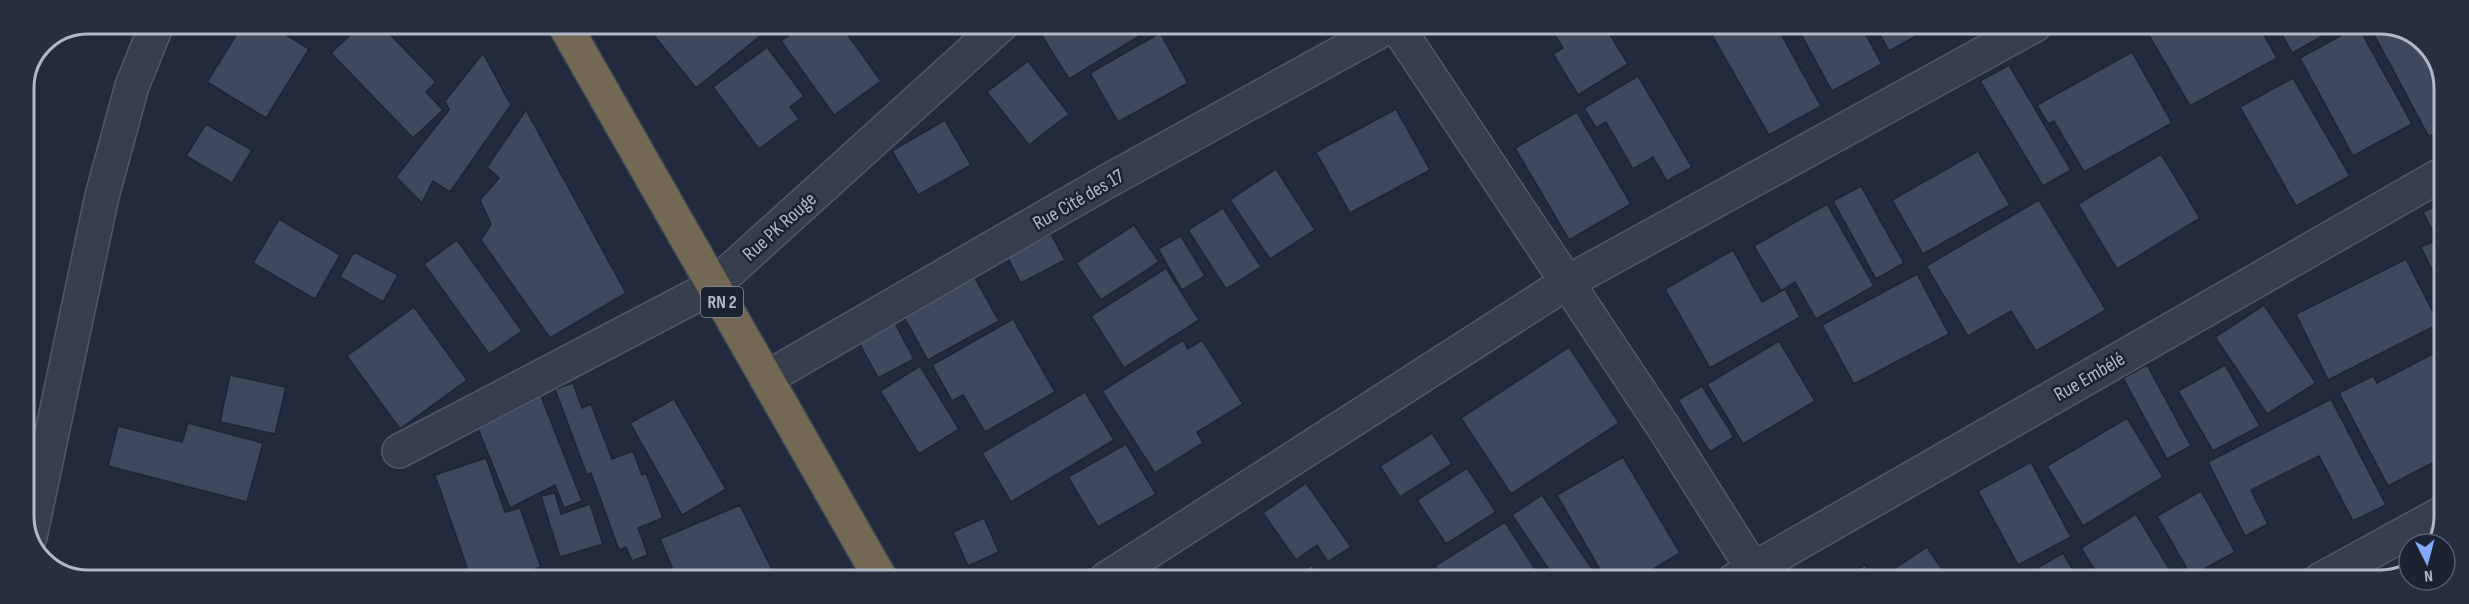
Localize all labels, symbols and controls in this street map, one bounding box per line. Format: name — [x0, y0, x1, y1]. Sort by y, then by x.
street label: Rue Cité des 17 — [1029, 164, 1128, 236]
street label: Rue PK Rouge — [738, 187, 822, 266]
road number: RN 2 — [701, 287, 743, 317]
street label: Rue Embélé — [2050, 347, 2129, 407]
north arrow — [2397, 532, 2457, 592]
text: N — [2423, 566, 2434, 585]

